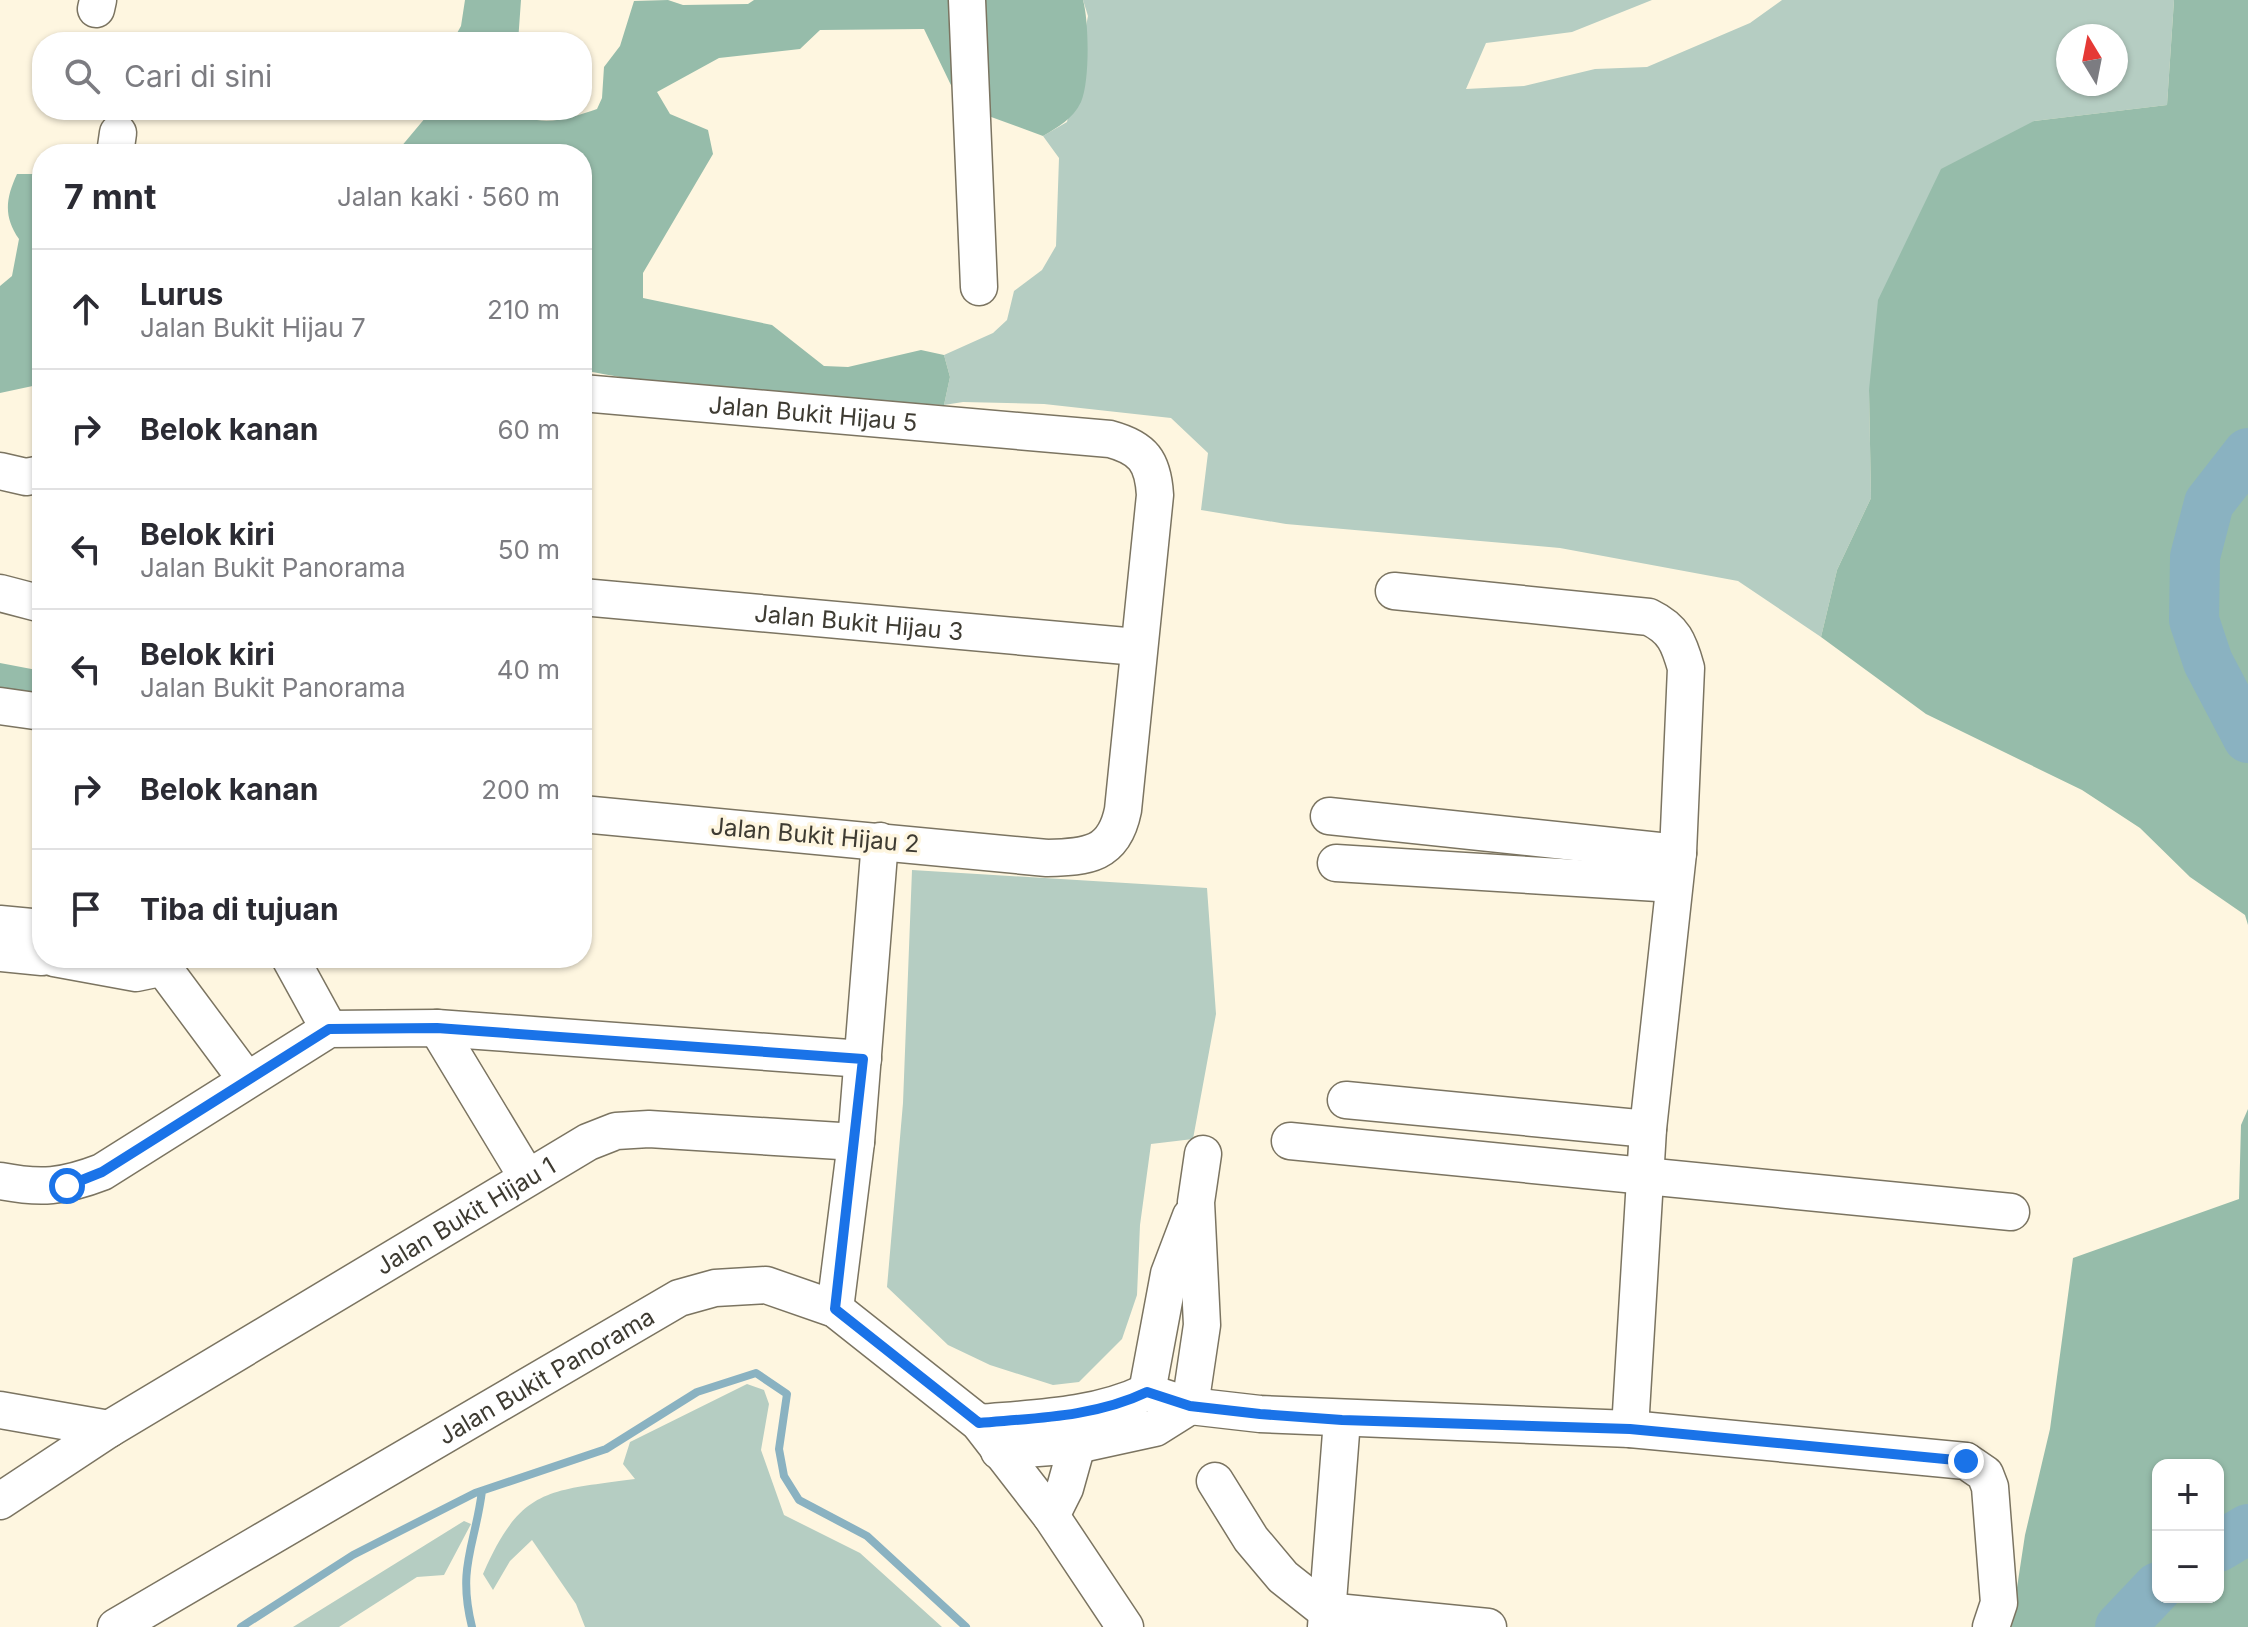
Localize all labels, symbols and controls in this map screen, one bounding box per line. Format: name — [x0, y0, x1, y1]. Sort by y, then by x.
north arrow — [2056, 24, 2128, 96]
search box — [32, 32, 592, 120]
icon: search — [60, 54, 104, 98]
text: Cari di sini — [124, 58, 272, 94]
text: 7 mnt — [64, 176, 156, 217]
text: Jalan kaki · 560 m — [337, 181, 560, 212]
text: Lurus — [140, 276, 223, 312]
icon: ahead — [64, 287, 108, 331]
text: 210 m — [487, 294, 560, 325]
text: Jalan Bukit Hijau 7 — [140, 312, 366, 343]
street label: Jalan Bukit Hijau 5 — [708, 390, 919, 437]
icon: right — [64, 407, 108, 451]
text: Belok kanan — [140, 411, 318, 447]
text: 60 m — [497, 414, 560, 445]
text: Belok kiri — [140, 516, 275, 552]
icon: left — [64, 527, 108, 571]
text: 50 m — [498, 534, 560, 565]
text: Jalan Bukit Panorama — [140, 552, 406, 583]
street label: Jalan Bukit Hijau 3 — [753, 598, 965, 646]
text: Belok kiri — [140, 636, 275, 672]
icon: left — [64, 647, 108, 691]
text: 40 m — [497, 654, 560, 685]
text: Jalan Bukit Panorama — [140, 672, 406, 703]
icon: right — [64, 767, 108, 811]
text: Belok kanan — [140, 771, 318, 807]
text: 200 m — [481, 774, 560, 805]
street label: Jalan Bukit Hijau 2 — [709, 811, 921, 859]
icon: arrive — [64, 887, 108, 931]
text: Tiba di tujuan — [140, 891, 339, 927]
street label: Jalan Bukit Hijau 1 — [370, 1150, 561, 1281]
route start — [49, 1168, 85, 1204]
street label: Jalan Bukit Panorama — [433, 1301, 659, 1450]
route end — [1948, 1443, 1984, 1479]
map controls — [2152, 1459, 2224, 1603]
button: + — [2152, 1459, 2224, 1531]
button: − — [2152, 1531, 2224, 1603]

